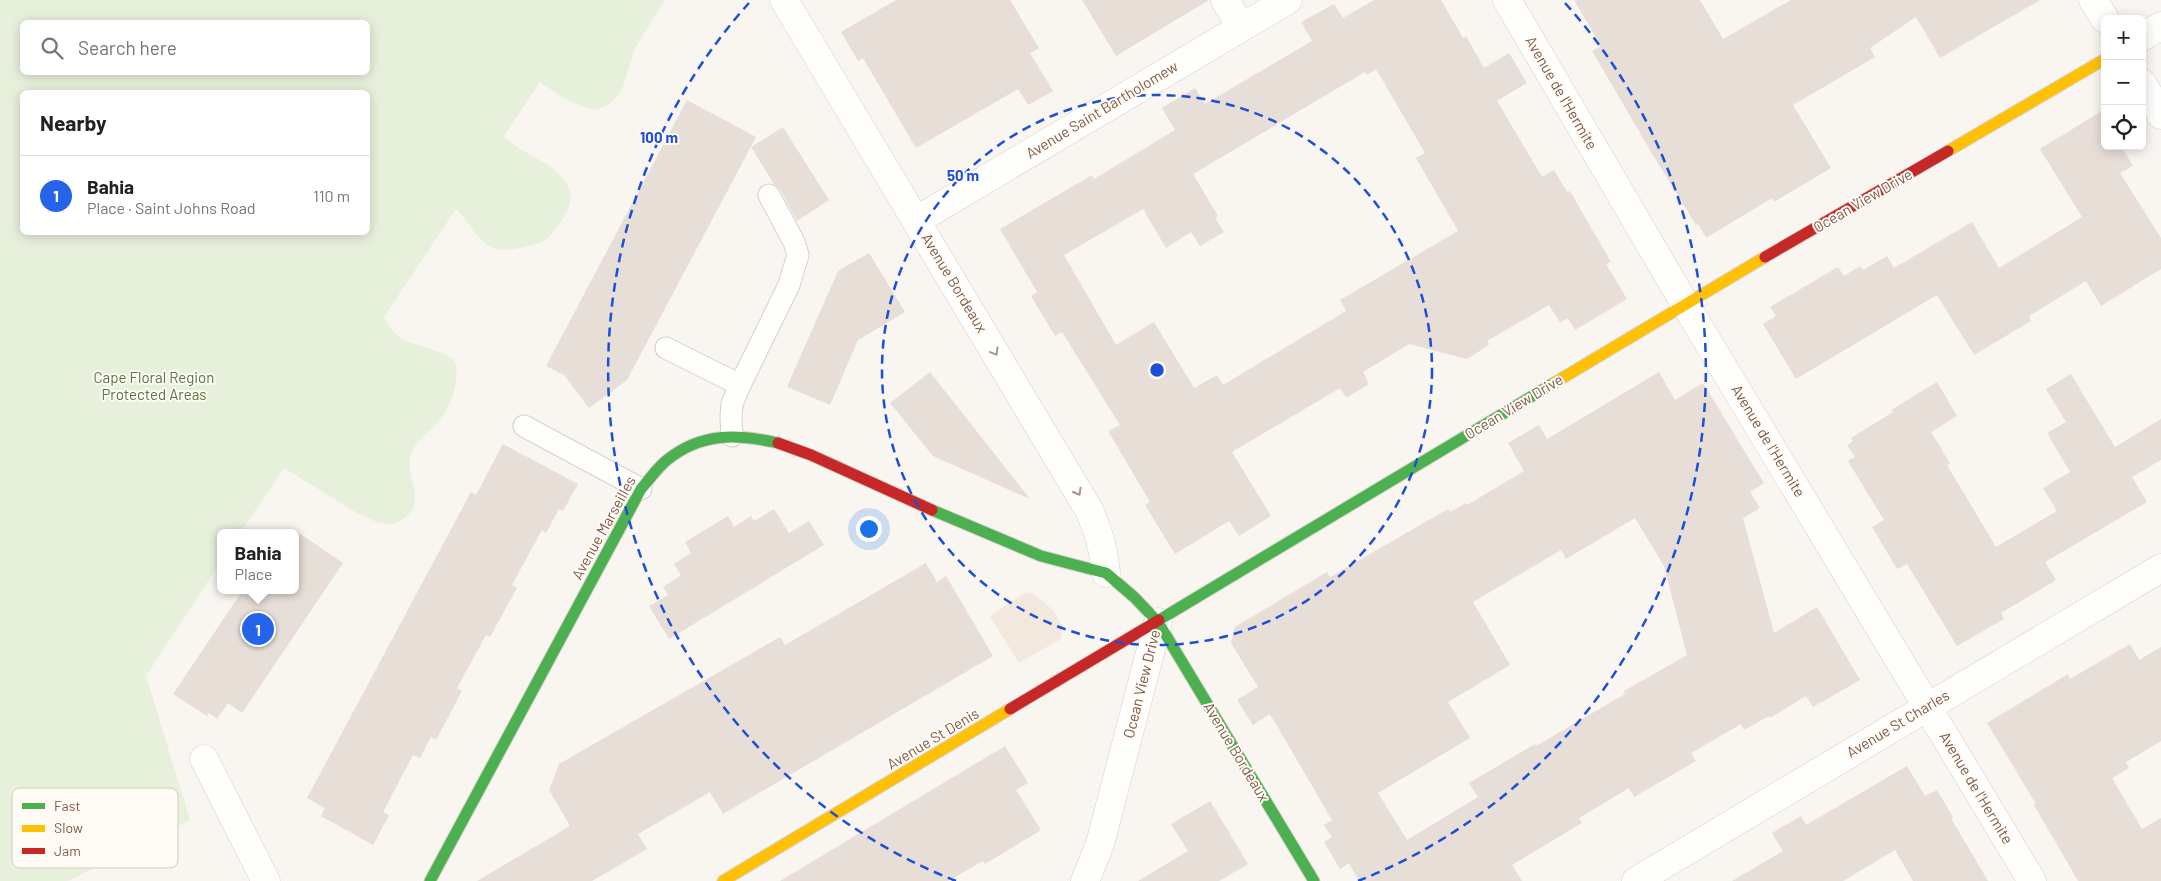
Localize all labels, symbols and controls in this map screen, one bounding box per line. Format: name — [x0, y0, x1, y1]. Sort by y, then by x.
map controls — [2101, 15, 2146, 150]
button: + — [2101, 15, 2146, 60]
search box — [20, 20, 370, 75]
street label: Avenue de l'Hermite — [1522, 33, 1602, 152]
icon: search — [38, 34, 66, 62]
text: Search here — [78, 36, 177, 59]
street label: Avenue Saint Bartholomew — [1022, 56, 1181, 162]
button: − — [2101, 60, 2146, 105]
button: locate — [2101, 105, 2146, 150]
text: Nearby — [40, 110, 106, 135]
text: 100 m — [640, 128, 678, 146]
street label: Ocean View Drive — [1810, 164, 1915, 236]
text: 50 m — [947, 166, 979, 184]
text: Bahia — [87, 175, 134, 198]
text: 1 — [53, 186, 59, 205]
text: 110 m — [313, 186, 350, 205]
text: Place · Saint Johns Road — [87, 198, 256, 217]
street label: Avenue Bordeaux — [918, 230, 992, 335]
one-way arrow — [989, 347, 999, 356]
centre of rings — [1148, 361, 1166, 379]
park label: Cape Floral Region Protected Areas — [94, 368, 214, 403]
street label: Ocean View Drive — [1461, 370, 1566, 443]
street label: Avenue de l'Hermite — [1728, 381, 1810, 500]
street label: Avenue Marseilles — [567, 473, 639, 582]
one-way arrow — [1072, 486, 1082, 495]
your location — [856, 516, 882, 542]
popup — [217, 529, 299, 594]
text: Bahia — [234, 541, 282, 564]
text: Place — [234, 564, 273, 583]
pin: 1 — [242, 610, 274, 648]
street label: Ocean View Drive — [1119, 628, 1163, 740]
street label: Avenue St Charles — [1843, 685, 1952, 761]
street label: Avenue Bordeaux — [1200, 699, 1274, 804]
street label: Avenue St Denis — [883, 704, 982, 773]
street label: Avenue de l'Hermite — [1936, 728, 2018, 847]
legend — [12, 788, 178, 868]
text: Fast — [54, 797, 80, 814]
text: Slow — [54, 819, 83, 836]
text: Jam — [54, 842, 81, 859]

